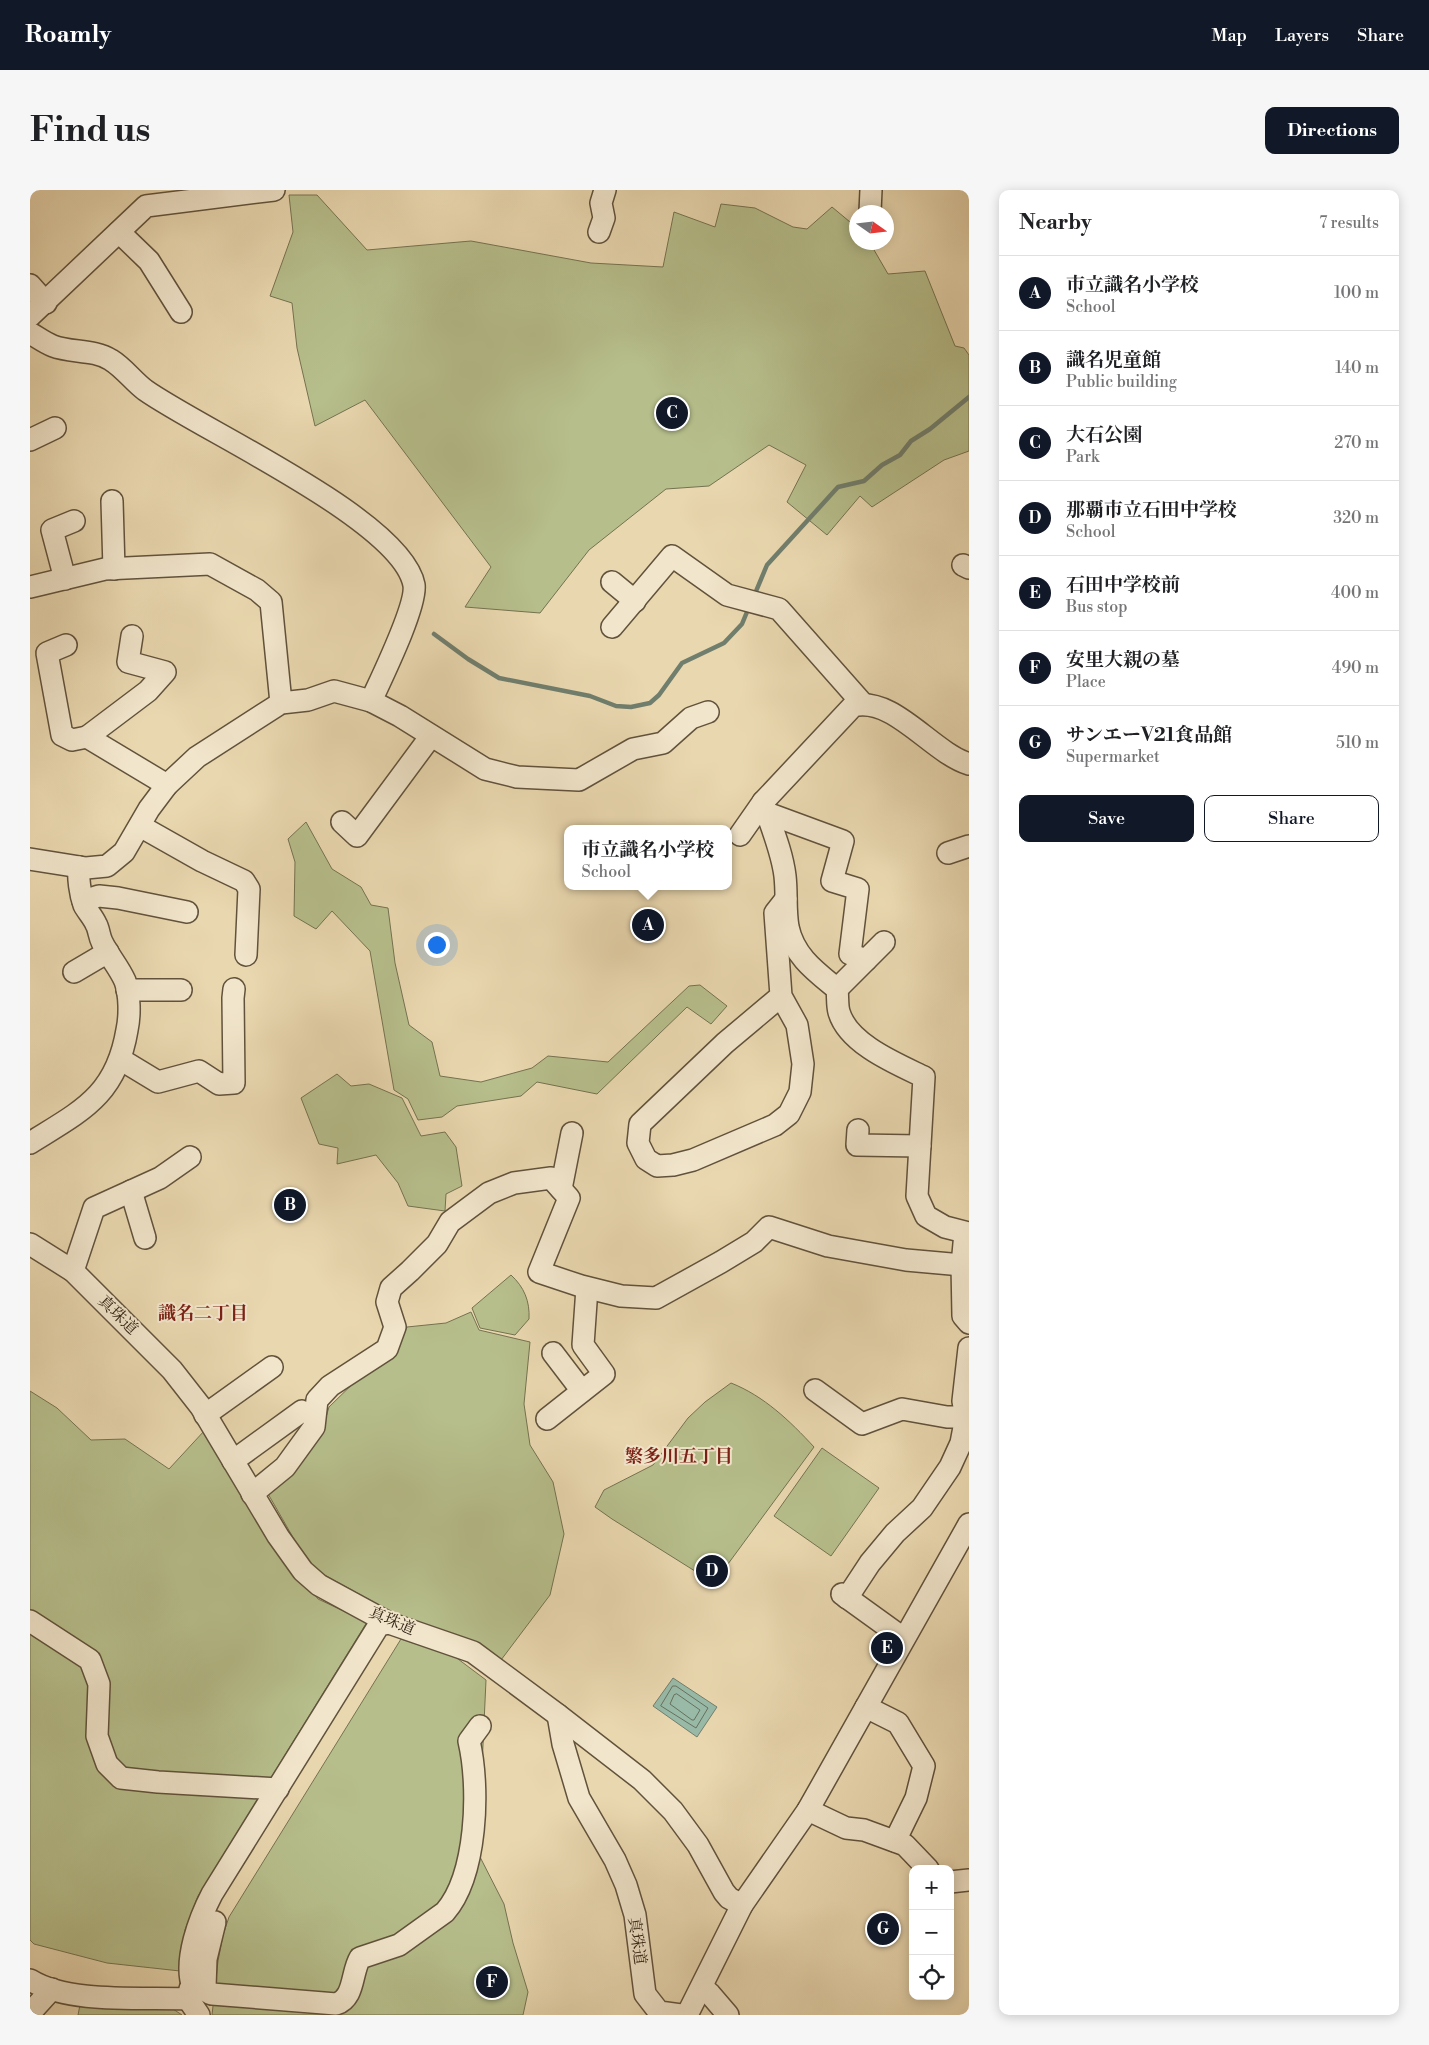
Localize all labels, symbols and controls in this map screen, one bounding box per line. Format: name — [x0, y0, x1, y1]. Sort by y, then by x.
text: Roamly — [25, 20, 111, 50]
text: Map — [1212, 24, 1247, 47]
text: Layers — [1275, 24, 1329, 47]
text: Share — [1357, 24, 1404, 47]
button: Directions — [1265, 107, 1399, 154]
text: Find us — [30, 109, 150, 152]
north arrow — [849, 205, 894, 250]
text: Nearby — [1019, 210, 1092, 236]
text: 7 results — [1319, 213, 1379, 233]
text: 市立識名小学校 — [1066, 273, 1199, 297]
text: A — [1029, 283, 1041, 303]
text: 100 m — [1334, 283, 1379, 303]
text: School — [1066, 297, 1115, 317]
text: 識名児童館 — [1066, 348, 1161, 372]
text: B — [1029, 358, 1041, 378]
text: 140 m — [1335, 358, 1379, 378]
text: Public building — [1066, 372, 1177, 392]
pin: C — [656, 394, 688, 432]
text: 大石公園 — [1066, 423, 1142, 447]
text: C — [1029, 433, 1041, 453]
text: 270 m — [1334, 433, 1379, 453]
text: Park — [1066, 447, 1099, 467]
text: 那覇市立石田中学校 — [1066, 498, 1237, 522]
text: D — [1029, 508, 1041, 528]
text: 320 m — [1333, 508, 1379, 528]
text: School — [1066, 522, 1115, 542]
text: 石田中学校前 — [1066, 573, 1180, 597]
text: E — [1029, 583, 1041, 603]
text: 400 m — [1331, 583, 1379, 603]
text: Bus stop — [1066, 597, 1128, 617]
text: 安里大親の墓 — [1066, 648, 1180, 672]
text: F — [1029, 658, 1041, 678]
text: 490 m — [1332, 658, 1379, 678]
text: Place — [1066, 672, 1106, 692]
text: サンエーV21食品館 — [1066, 723, 1232, 747]
text: G — [1029, 733, 1041, 753]
text: 510 m — [1336, 733, 1379, 753]
text: Supermarket — [1066, 747, 1160, 767]
button: Save — [1019, 795, 1194, 842]
button: Share — [1204, 795, 1379, 842]
popup — [564, 825, 732, 890]
text: 市立識名小学校 — [581, 838, 715, 862]
text: School — [581, 862, 631, 882]
pin: A — [632, 906, 664, 944]
your location — [424, 932, 450, 958]
pin: B — [274, 1186, 306, 1224]
street label: 真珠道 — [94, 1291, 142, 1339]
district label: 識名二丁目 — [158, 1302, 248, 1325]
district label: 繁多川五丁目 — [625, 1445, 733, 1468]
pin: D — [696, 1552, 728, 1590]
street label: 真珠道 — [366, 1602, 418, 1640]
pin: E — [871, 1629, 903, 1667]
map controls — [909, 1865, 954, 2000]
button: + — [909, 1865, 954, 1910]
pin: G — [867, 1910, 899, 1948]
button: − — [909, 1910, 954, 1955]
street label: 真珠道 — [624, 1916, 650, 1966]
button: locate — [909, 1955, 954, 2000]
pin: F — [476, 1963, 508, 2001]

